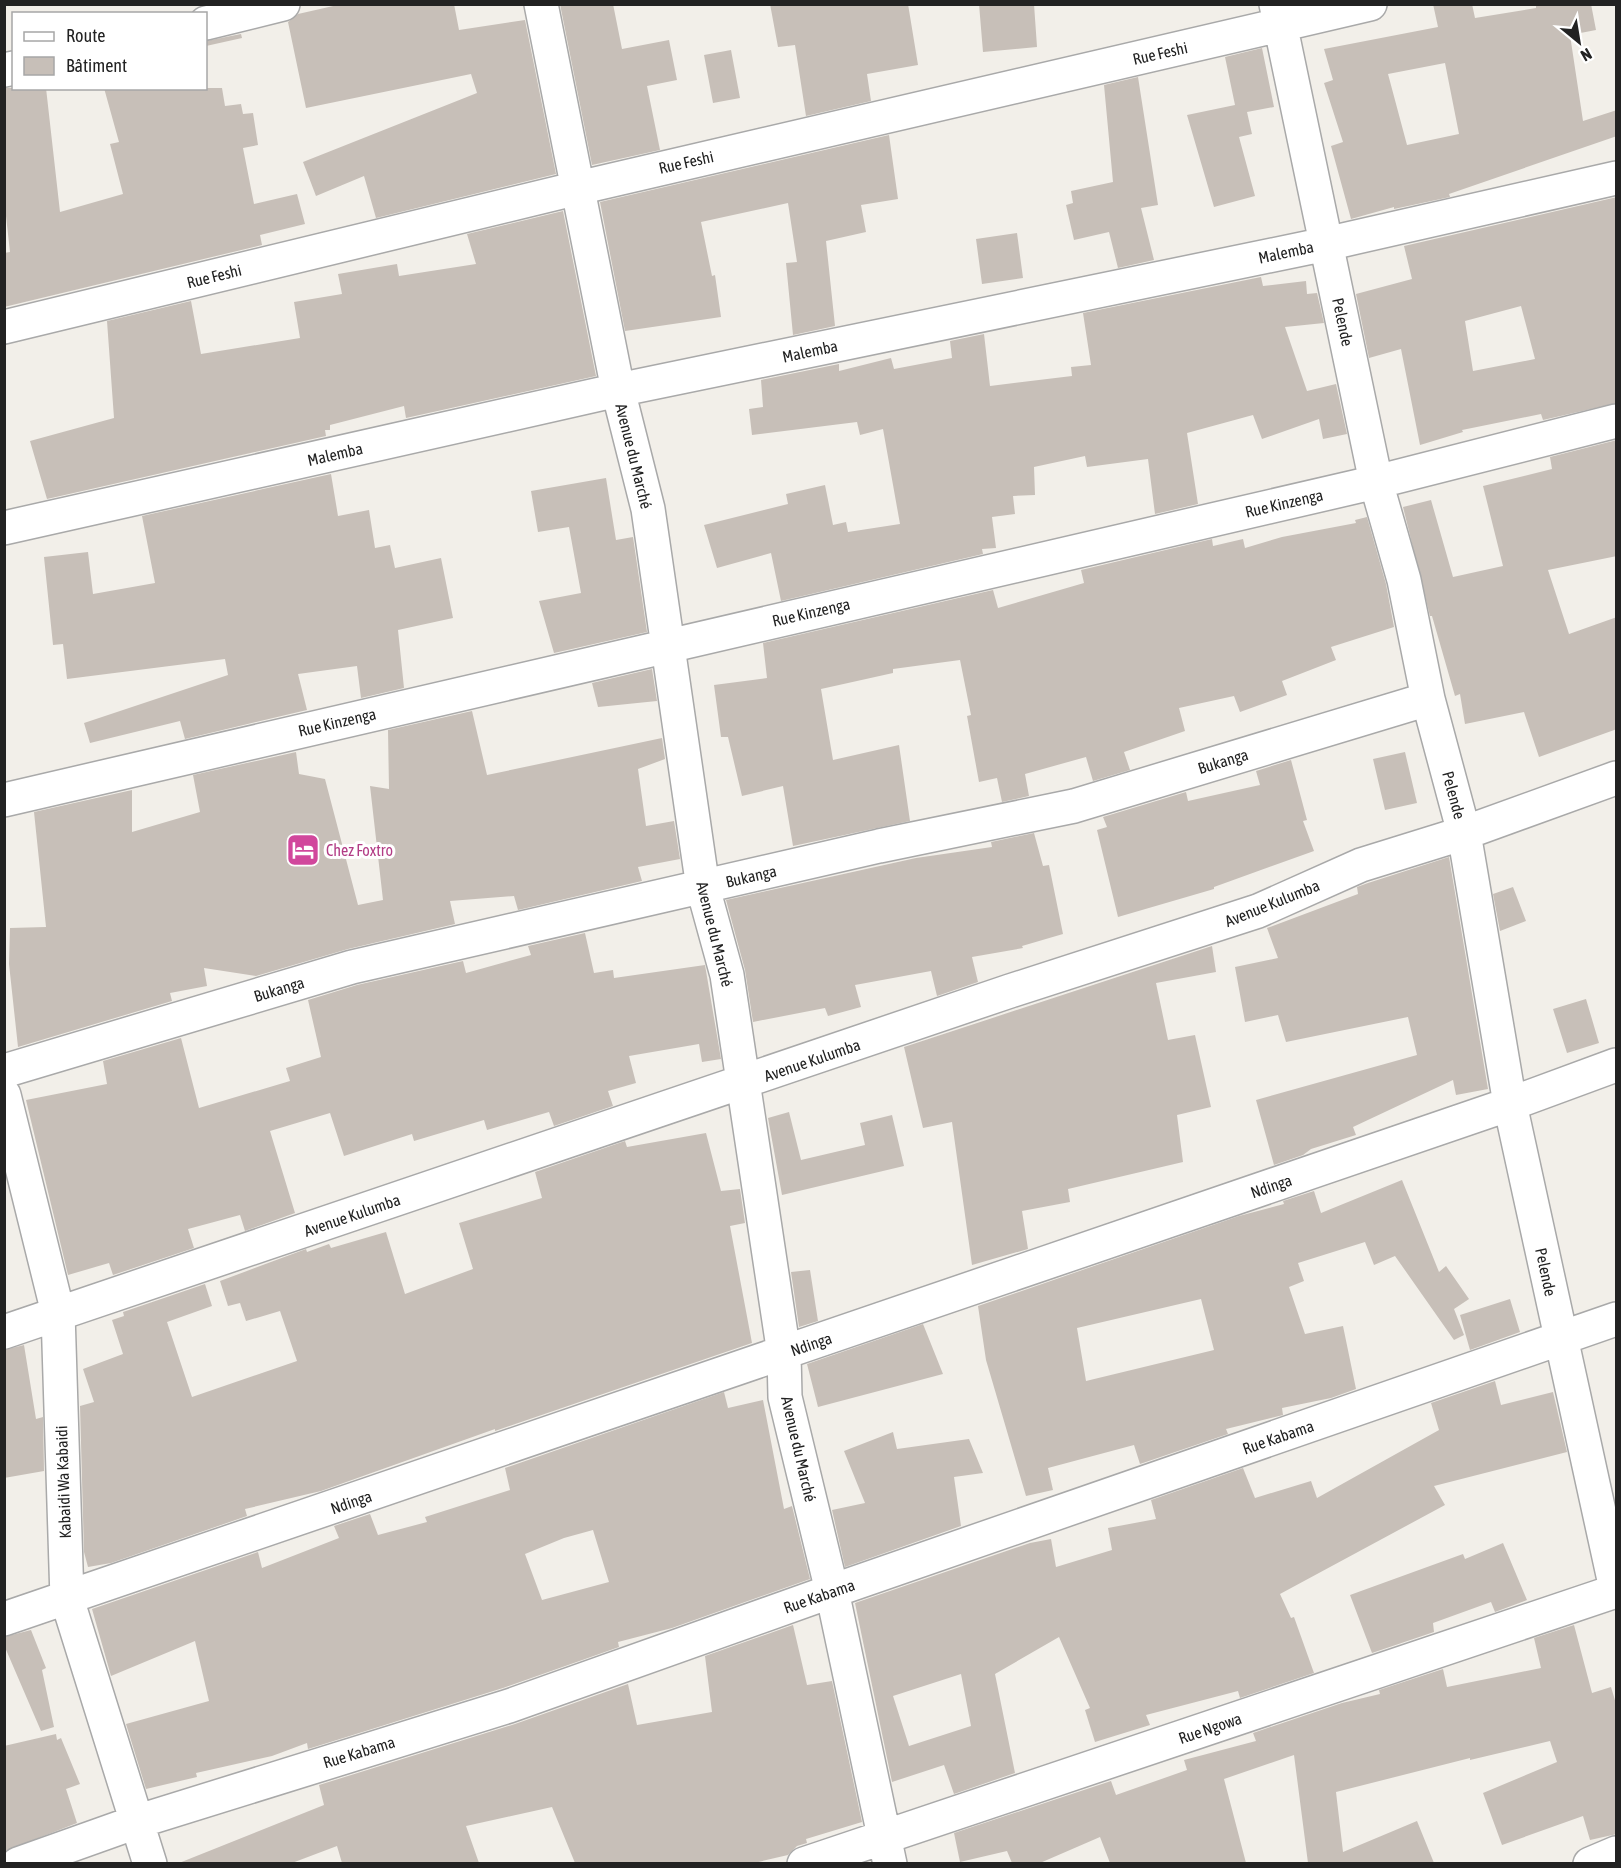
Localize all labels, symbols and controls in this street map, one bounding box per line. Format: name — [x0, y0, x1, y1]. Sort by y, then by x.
legend — [12, 12, 207, 90]
north arrow — [1549, 12, 1609, 72]
text: Route — [66, 25, 105, 46]
street label: Rue Feshi — [1131, 38, 1189, 68]
text: N — [1578, 45, 1595, 65]
text: Bâtiment — [66, 55, 127, 76]
street label: Rue Feshi — [657, 147, 715, 177]
street label: Malemba — [1257, 237, 1315, 267]
street label: Rue Feshi — [185, 261, 243, 291]
street label: Pelende — [1329, 296, 1357, 348]
street label: Malemba — [781, 336, 839, 366]
street label: Avenue du Marché — [612, 402, 656, 510]
street label: Malemba — [306, 439, 364, 469]
street label: Rue Kinzenga — [1243, 485, 1325, 522]
street label: Rue Kinzenga — [770, 594, 852, 631]
street label: Rue Kinzenga — [296, 704, 378, 741]
street label: Bukanga — [1196, 745, 1251, 778]
street label: Pelende — [1439, 769, 1469, 821]
hotel icon: Chez Foxtro — [285, 832, 321, 868]
place label: Chez Foxtro — [326, 841, 393, 859]
street label: Bukanga — [724, 861, 778, 892]
street label: Avenue Kulumba — [1222, 876, 1322, 930]
street label: Avenue du Marché — [693, 880, 737, 988]
street label: Bukanga — [252, 973, 307, 1006]
street label: Avenue Kulumba — [762, 1035, 862, 1085]
street label: Ndinga — [1248, 1171, 1294, 1202]
street label: Avenue Kulumba — [302, 1190, 402, 1240]
street label: Pelende — [1532, 1246, 1560, 1298]
street label: Ndinga — [788, 1329, 834, 1360]
street label: Avenue du Marché — [778, 1394, 820, 1504]
street label: Rue Kabama — [1240, 1416, 1316, 1458]
street label: Kabaidi Wa Kabaidi — [52, 1425, 74, 1539]
street label: Ndinga — [328, 1487, 374, 1518]
street label: Rue Kabama — [781, 1575, 857, 1617]
street label: Rue Ngowa — [1176, 1709, 1244, 1748]
street label: Rue Kabama — [321, 1733, 397, 1771]

